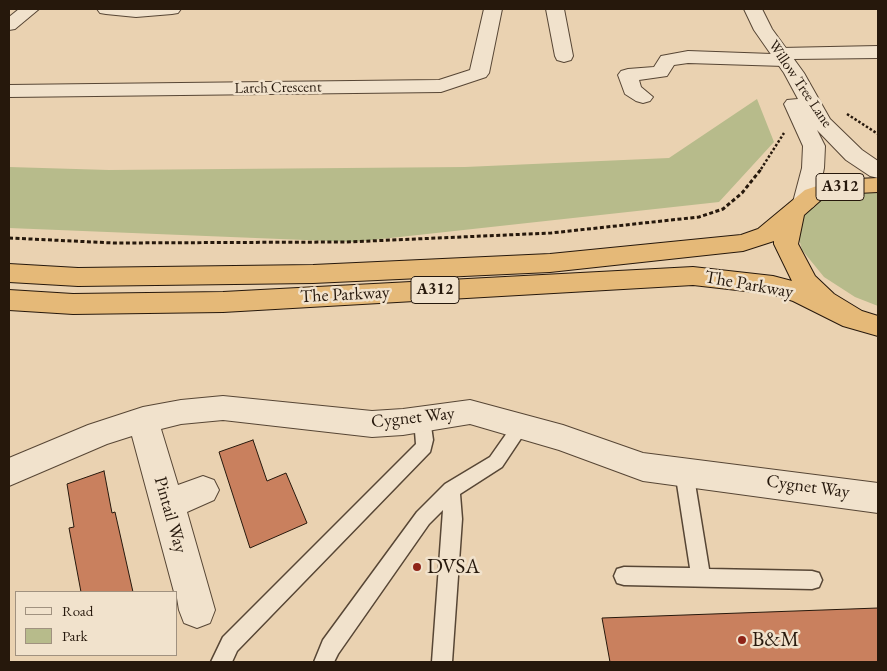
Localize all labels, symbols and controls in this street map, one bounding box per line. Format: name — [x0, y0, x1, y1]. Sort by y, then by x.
street label: Willow Tree Lane — [764, 37, 836, 131]
street label: Larch Crescent — [234, 78, 322, 98]
road number: A312 — [816, 173, 864, 200]
street label: The Parkway — [703, 267, 795, 303]
road number: A312 — [411, 276, 459, 304]
street label: The Parkway — [300, 282, 390, 308]
street label: Cygnet Way — [370, 403, 456, 433]
street label: Cygnet Way — [765, 470, 851, 504]
street label: Pintail Way — [149, 474, 191, 556]
place label: DVSA — [427, 554, 480, 580]
marker: DVSA — [411, 561, 423, 573]
legend — [15, 591, 178, 656]
text: Road — [62, 601, 93, 620]
text: Park — [62, 626, 88, 645]
place label: B&M — [752, 627, 799, 653]
marker: B&M — [736, 634, 748, 646]

